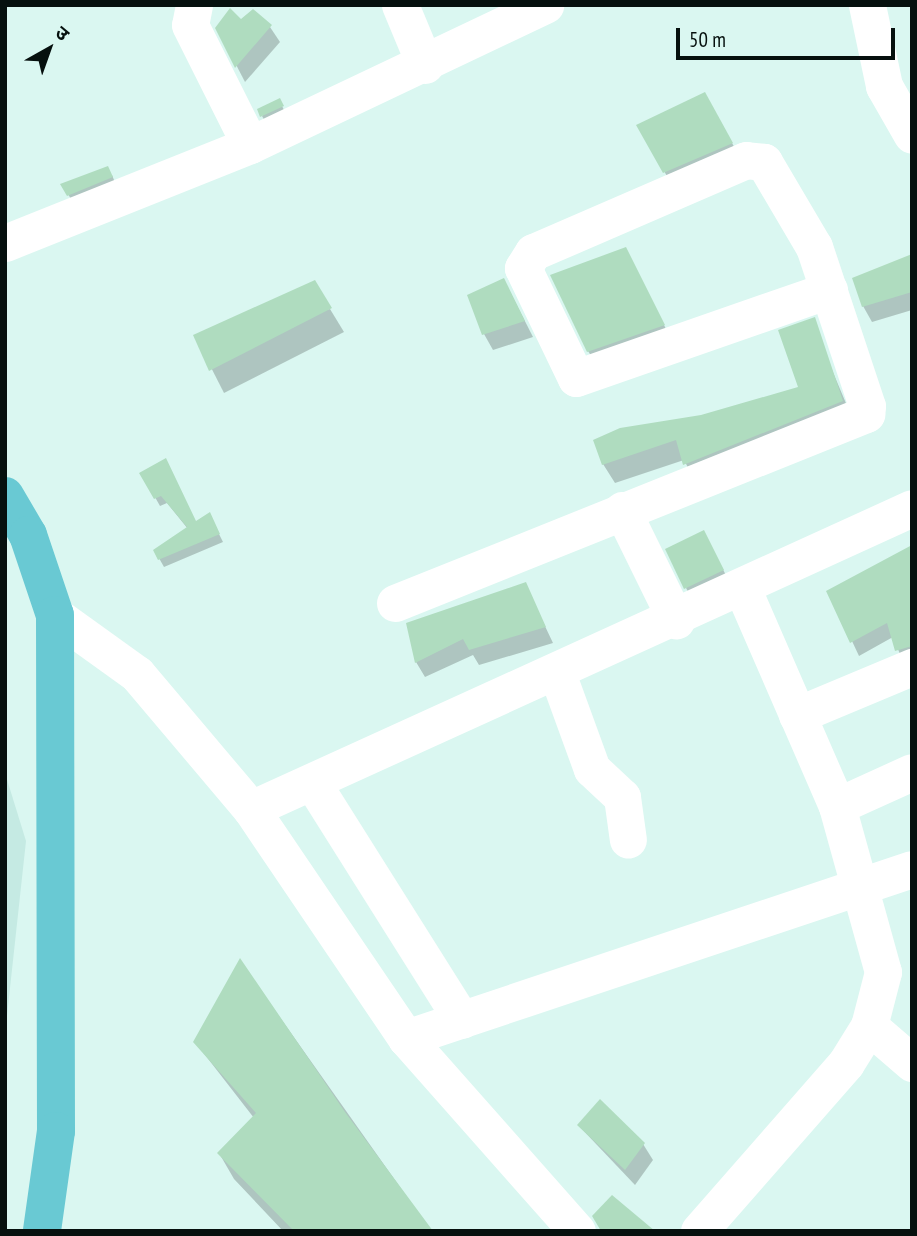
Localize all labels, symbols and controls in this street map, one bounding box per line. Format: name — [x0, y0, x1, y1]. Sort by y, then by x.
north arrow — [14, 14, 84, 84]
scale bar — [679, 14, 898, 58]
text: उ — [51, 20, 74, 46]
text: 50 m — [689, 26, 726, 53]

